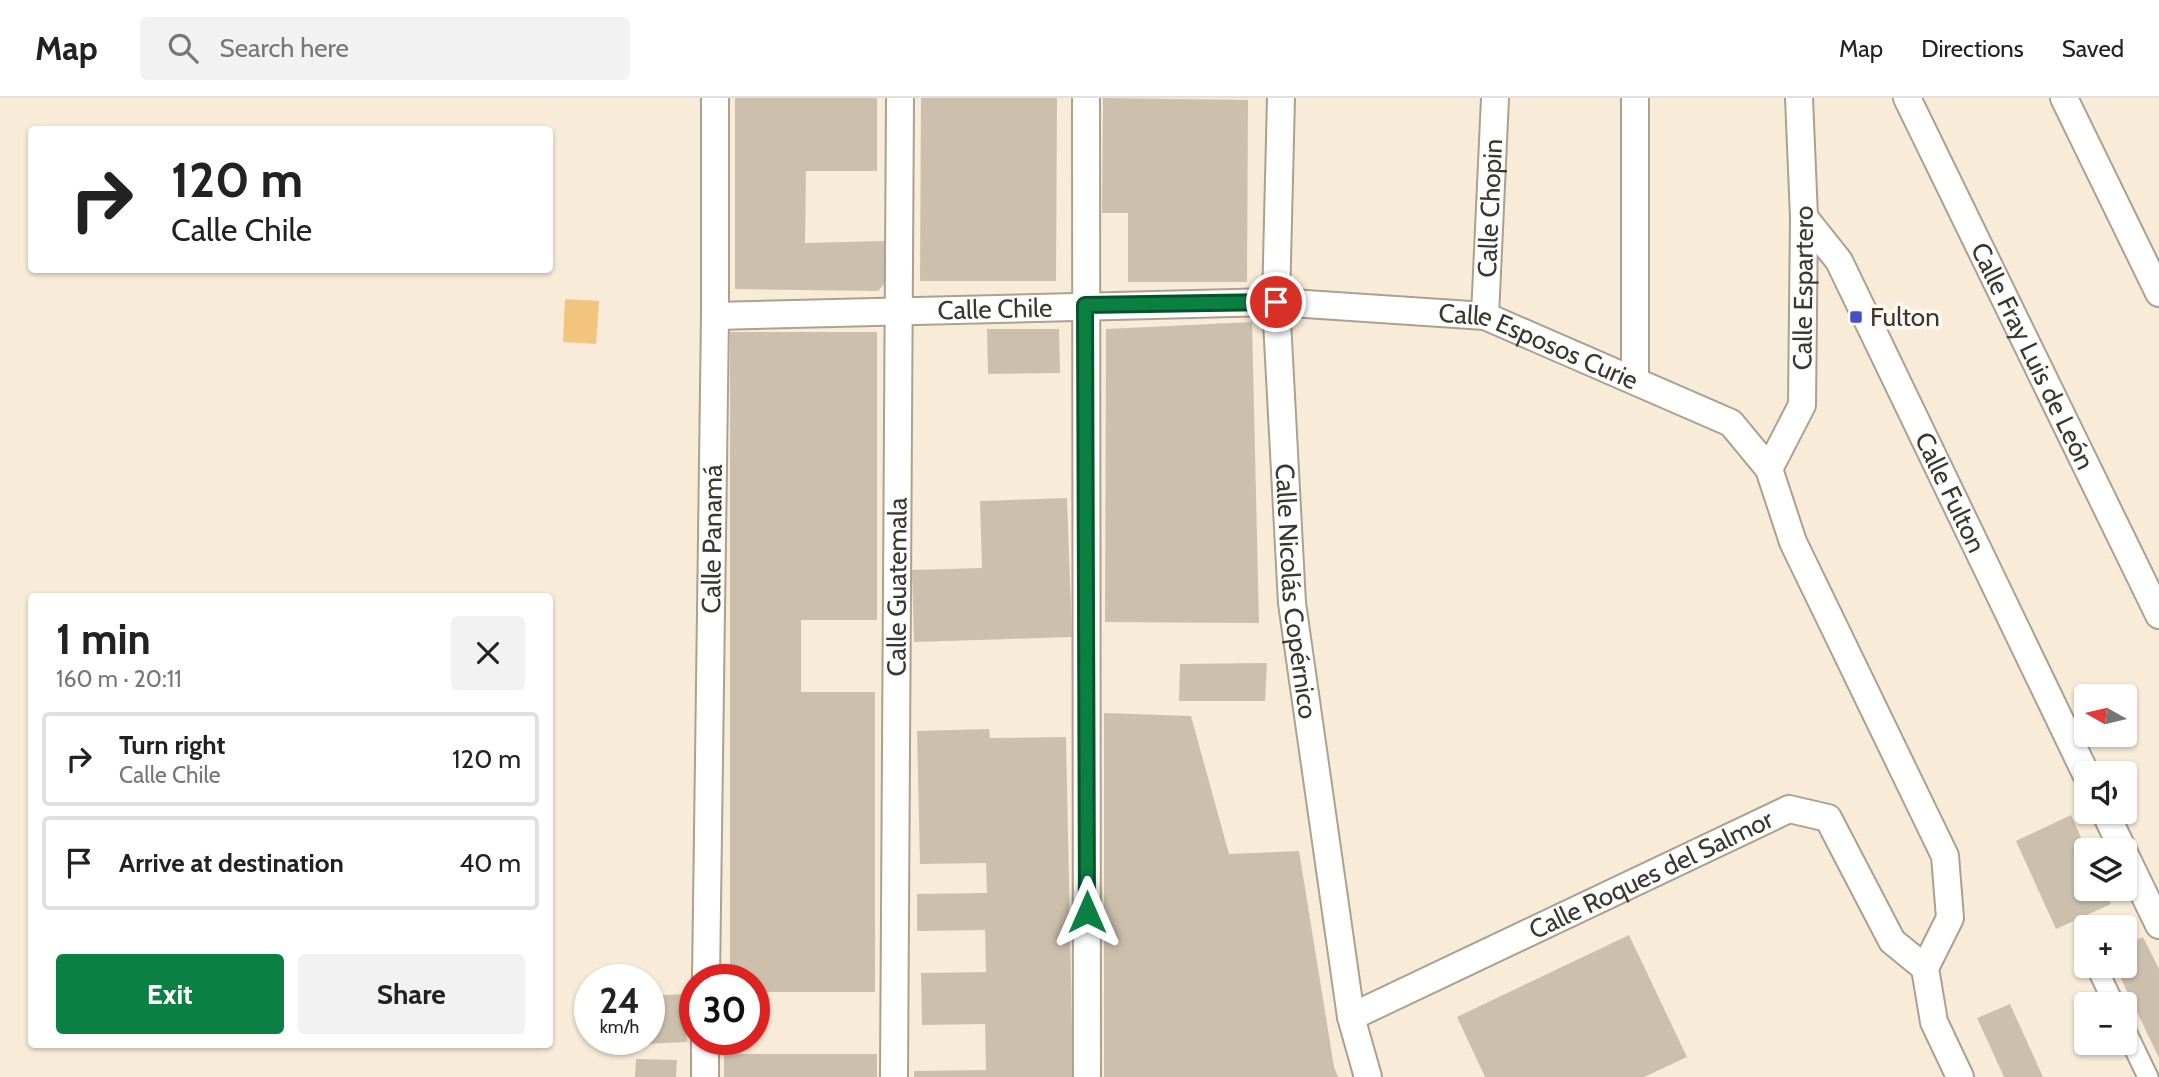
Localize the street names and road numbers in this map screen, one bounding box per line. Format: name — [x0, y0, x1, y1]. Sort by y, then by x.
street label: Calle Chopin — [1471, 138, 1509, 278]
street label: Calle Espartero — [1786, 205, 1820, 370]
street label: Calle Fray Luis de León — [1964, 237, 2102, 475]
street label: Calle Chile — [937, 292, 1053, 326]
street label: Calle Esposos Curie — [1438, 297, 1643, 397]
street label: Calle Fulton — [1908, 427, 1993, 558]
street label: Calle Nicolás Copérnico — [1269, 463, 1324, 721]
street label: Calle Panamá — [695, 464, 729, 614]
street label: Calle Guatemala — [880, 497, 914, 677]
street label: Calle Roques del Salmor — [1524, 803, 1779, 946]

